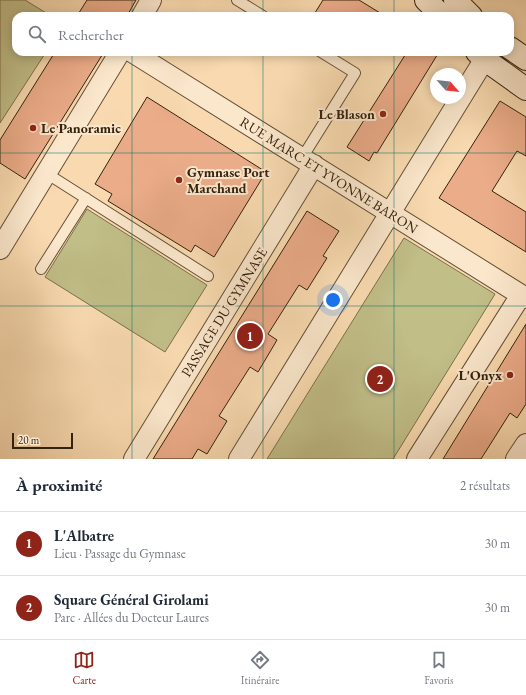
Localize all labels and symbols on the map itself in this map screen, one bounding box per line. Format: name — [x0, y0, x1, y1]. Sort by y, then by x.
north arrow — [430, 68, 466, 104]
place label: Le Blason — [319, 105, 375, 123]
marker: Le Blason — [378, 109, 388, 119]
street label: RUE MARC ET YVONNE BARON — [237, 113, 421, 237]
place label: Le Panoramic — [41, 119, 121, 137]
marker: Le Panoramic — [28, 123, 38, 133]
place label: Gymnase Port Marchand — [187, 163, 270, 197]
marker: Gymnase Port Marchand — [174, 175, 184, 185]
street label: PASSAGE DU GYMNASE — [177, 244, 271, 380]
your location — [323, 290, 343, 310]
pin: 1 — [237, 321, 263, 351]
pin: 2 — [367, 364, 393, 394]
place label: L'Onyx — [458, 366, 502, 384]
marker: L'Onyx — [505, 370, 515, 380]
scale bar — [12, 431, 73, 450]

